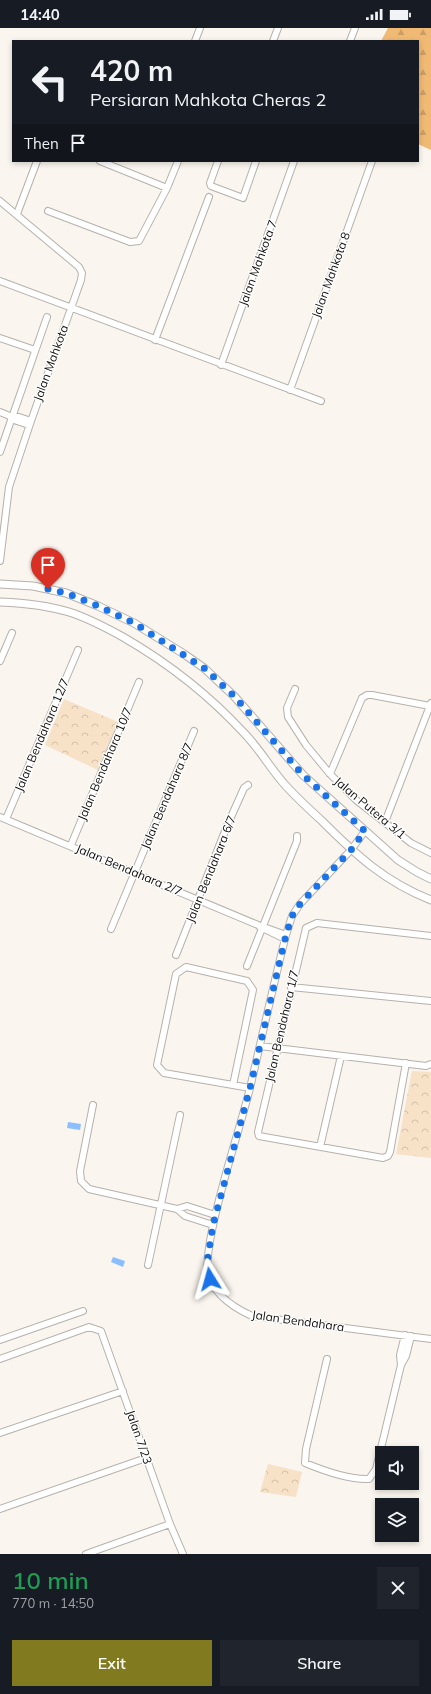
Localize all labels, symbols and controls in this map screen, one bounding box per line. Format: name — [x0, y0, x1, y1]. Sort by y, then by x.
text: 14:40 — [20, 5, 60, 24]
text: 420 m — [90, 53, 173, 88]
icon: left — [24, 56, 76, 108]
text: Persiaran Mahkota Cheras 2 — [90, 88, 326, 111]
icon: arrive — [67, 132, 89, 154]
text: Then — [24, 134, 59, 153]
street label: Jalan Mahkota 7 — [235, 218, 280, 308]
street label: Jalan Mahkota 8 — [308, 230, 353, 320]
street label: Jalan Mahkota — [30, 323, 71, 403]
pin — [31, 548, 65, 589]
icon: arrive — [37, 554, 59, 576]
street label: Jalan Bendahara 12/7 — [11, 676, 72, 794]
street label: Jalan Bendahara 10/7 — [74, 705, 135, 823]
street label: Jalan Bendahara 8/7 — [137, 740, 196, 851]
street label: Jalan Putera 3/1 — [331, 773, 409, 842]
street label: Jalan Bendahara 6/7 — [182, 813, 239, 925]
street label: Jalan Bendahara 2/7 — [74, 840, 185, 899]
street label: Jalan Bendahara 1/7 — [261, 969, 302, 1083]
position arrow — [189, 1258, 231, 1300]
street label: Jalan Bendahara — [251, 1307, 345, 1334]
street label: Jalan 7/23 — [123, 1408, 156, 1466]
map controls — [375, 1446, 419, 1542]
button: sound — [375, 1446, 419, 1490]
button: layers — [375, 1498, 419, 1542]
text: 10 min — [12, 1565, 89, 1595]
button: close — [377, 1567, 419, 1609]
text: 770 m · 14:50 — [12, 1595, 94, 1611]
button: Exit — [12, 1640, 212, 1686]
button: Share — [220, 1640, 419, 1686]

